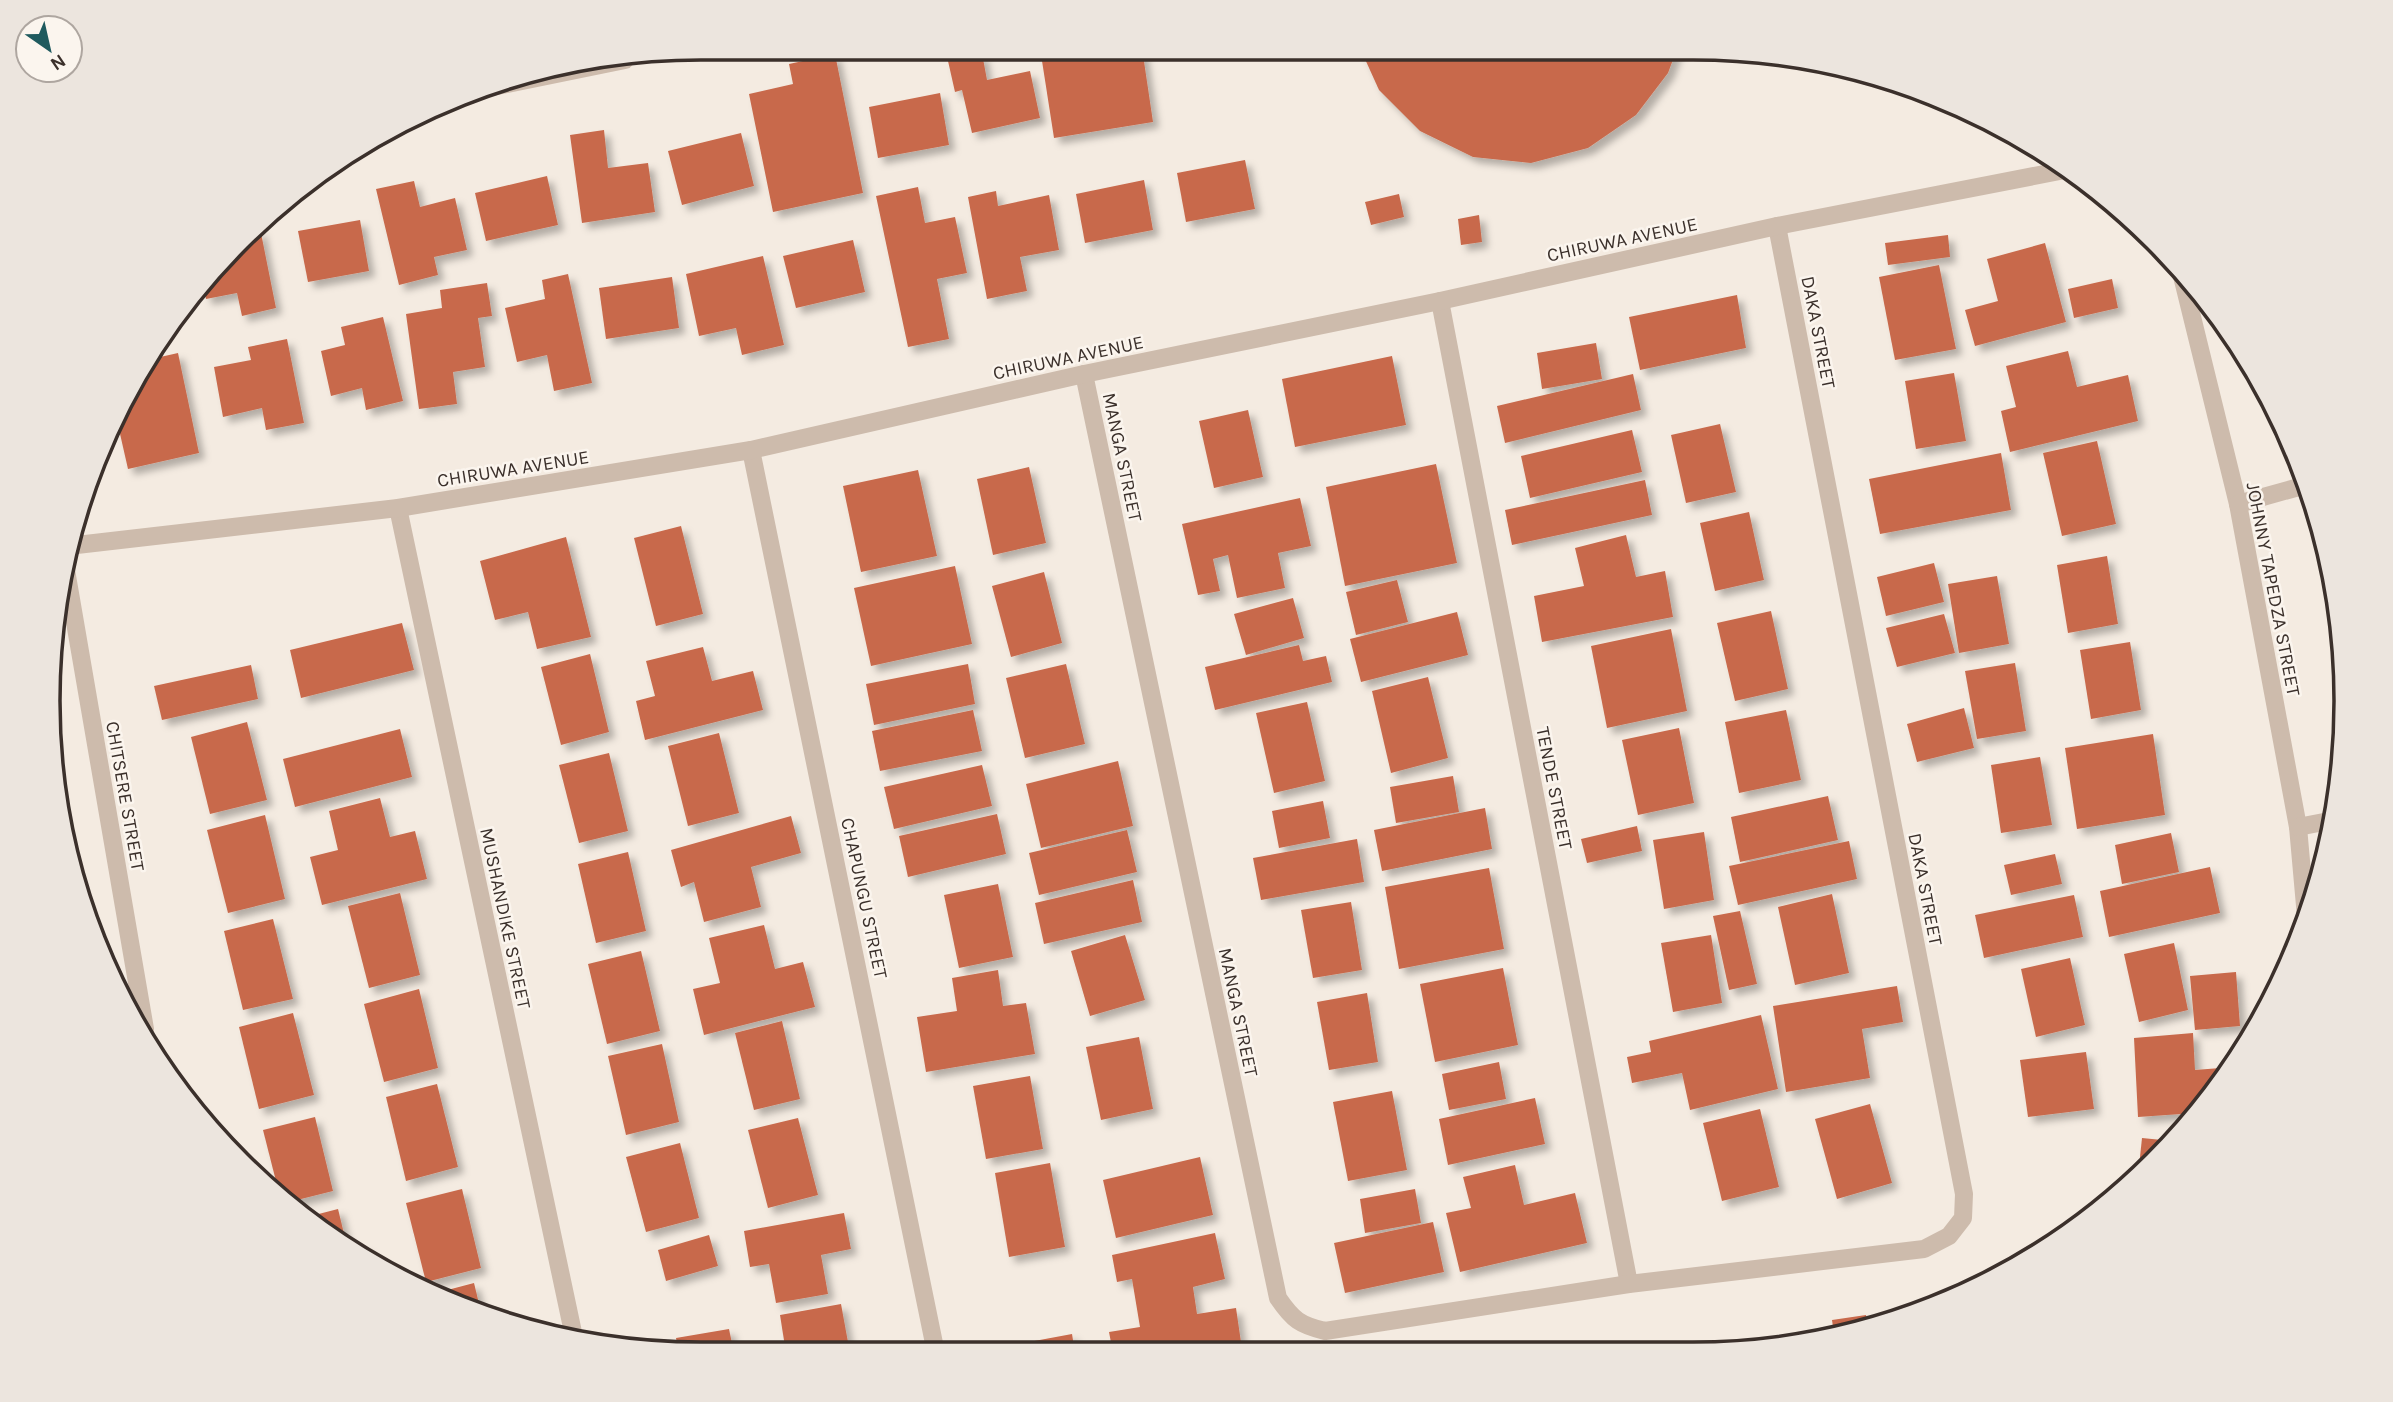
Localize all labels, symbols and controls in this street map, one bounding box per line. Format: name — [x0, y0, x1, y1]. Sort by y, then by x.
north arrow — [14, 14, 84, 84]
text: N — [46, 49, 70, 75]
street label: CHIRUWA AVENUE — [1545, 213, 1699, 267]
street label: DAKA STREET — [1796, 274, 1840, 391]
street label: CHIRUWA AVENUE — [991, 331, 1145, 385]
street label: MANGA STREET — [1098, 391, 1147, 524]
street label: CHIRUWA AVENUE — [436, 446, 591, 492]
street label: JOHNNY TAPEDZA STREET — [2242, 481, 2305, 698]
street label: CHITSERE STREET — [101, 720, 149, 873]
street label: TENDE STREET — [1531, 725, 1577, 852]
street label: CHAPUNGU STREET — [836, 816, 892, 981]
street label: MUSHANDIKE STREET — [475, 826, 535, 1011]
street label: DAKA STREET — [1903, 831, 1947, 948]
street label: MANGA STREET — [1214, 946, 1263, 1079]

